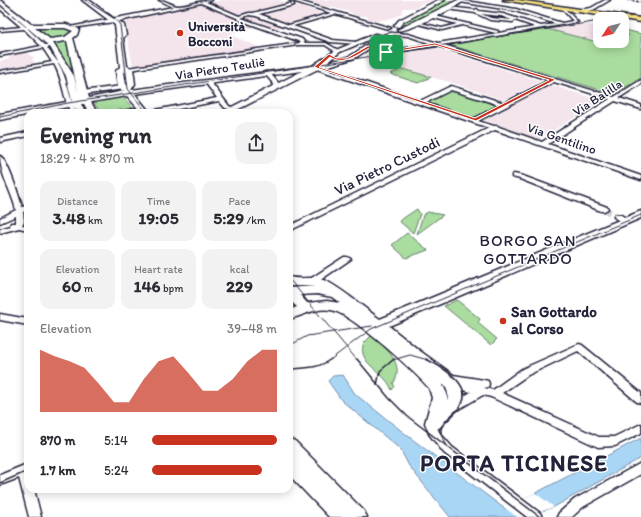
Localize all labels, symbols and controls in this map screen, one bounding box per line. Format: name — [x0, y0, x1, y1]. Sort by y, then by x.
north arrow — [593, 12, 629, 48]
map controls — [593, 12, 629, 48]
place label: Università Bocconi — [188, 19, 246, 49]
marker: Università Bocconi — [175, 28, 185, 38]
pin — [369, 35, 403, 69]
icon: arrive — [375, 41, 397, 63]
street label: Via Pietro Teuliè — [174, 54, 266, 83]
street label: Via Balilla — [570, 76, 625, 119]
street label: Via Gentilino — [525, 120, 599, 157]
text: Evening run — [40, 122, 152, 149]
button: share — [235, 122, 277, 164]
street label: Via Pietro Custodi — [331, 133, 443, 199]
text: 18:29 · 4 × 870 m — [40, 151, 134, 166]
text: Distance — [57, 195, 98, 208]
text: Time — [147, 195, 170, 208]
text: Pace — [228, 195, 251, 208]
text: 3.48 — [52, 208, 85, 228]
text: 19:05 — [138, 208, 179, 228]
text: 5:29 — [213, 208, 244, 228]
text: km — [85, 214, 103, 227]
text: /km — [244, 214, 266, 227]
district label: BORGO SAN GOTTARDO — [480, 231, 576, 268]
text: Elevation — [56, 263, 99, 276]
text: Heart rate — [134, 263, 183, 276]
text: kcal — [230, 263, 249, 276]
text: 60 — [62, 276, 81, 296]
text: 146 — [134, 276, 161, 296]
text: 229 — [226, 276, 253, 296]
text: m — [81, 282, 93, 295]
text: bpm — [161, 282, 184, 295]
place label: San Gottardo al Corso — [511, 303, 597, 338]
marker: San Gottardo al Corso — [498, 316, 508, 326]
text: Elevation — [40, 321, 92, 336]
text: 39–48 m — [227, 321, 277, 336]
text: 870 m — [40, 433, 75, 448]
text: 5:14 — [104, 433, 128, 448]
district label: PORTA TICINESE — [420, 449, 608, 477]
text: 1.7 km — [40, 463, 76, 478]
text: 5:24 — [104, 463, 129, 478]

